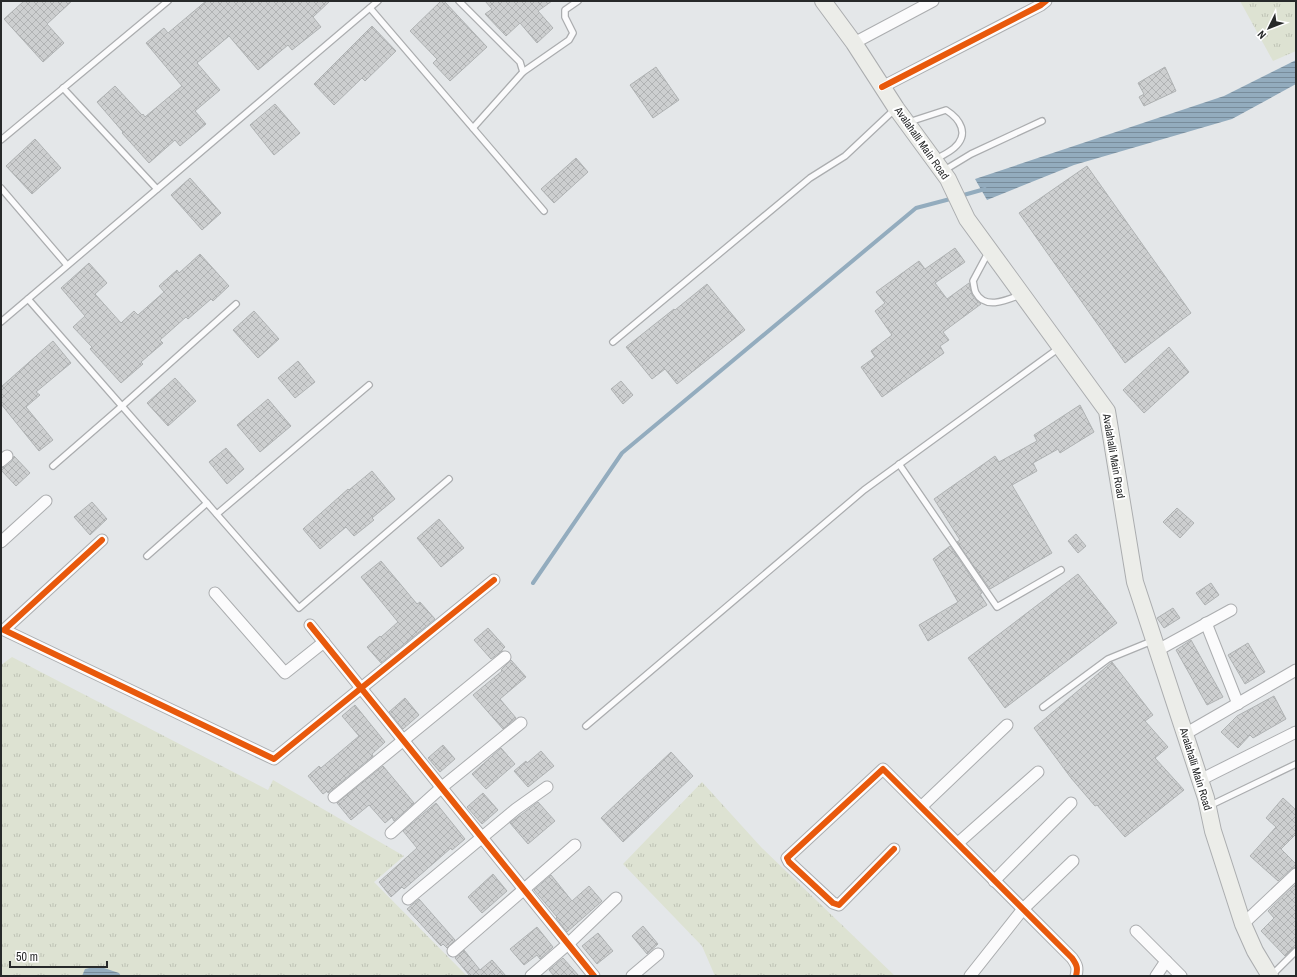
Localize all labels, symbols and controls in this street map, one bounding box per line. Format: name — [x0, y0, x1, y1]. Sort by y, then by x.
north arrow — [1249, 8, 1289, 48]
text: N — [1254, 28, 1269, 42]
street label: Avalahalli Main Road — [891, 103, 952, 182]
street label: Avalahalli Main Road — [1100, 412, 1128, 499]
street label: Avalahalli Main Road — [1177, 725, 1215, 812]
scale bar — [10, 943, 107, 969]
text: 50 m — [16, 949, 38, 965]

